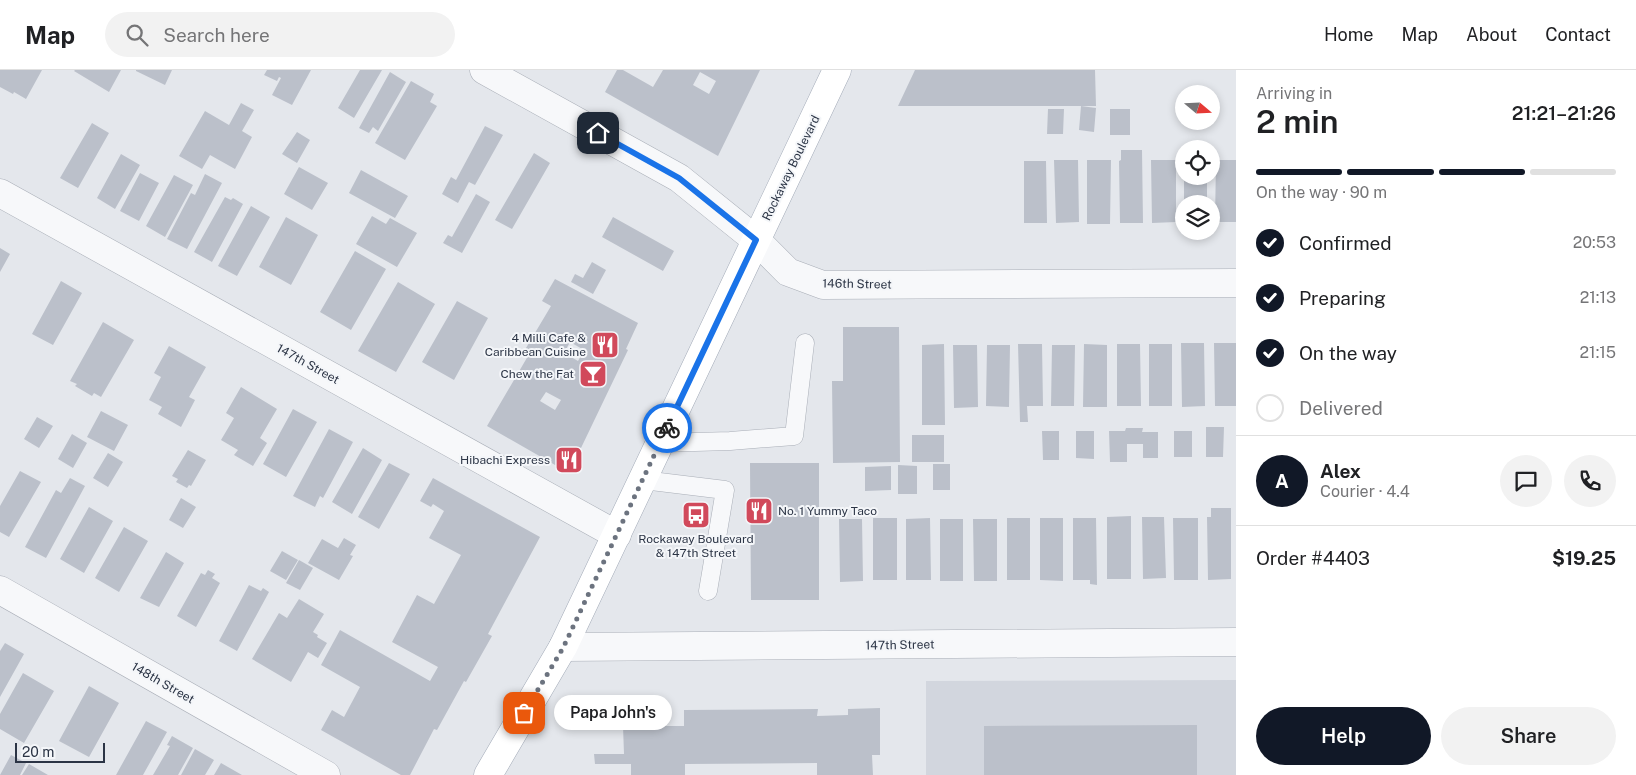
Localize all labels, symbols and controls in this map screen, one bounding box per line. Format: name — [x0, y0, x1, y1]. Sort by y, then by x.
search box — [105, 12, 455, 57]
text: Map — [25, 21, 75, 49]
icon: search — [123, 21, 151, 49]
text: Search here — [163, 24, 270, 46]
text: Home — [1324, 24, 1374, 45]
text: Map — [1402, 24, 1438, 45]
text: About — [1466, 24, 1517, 45]
text: Contact — [1545, 24, 1611, 45]
text: Arriving in — [1256, 84, 1332, 103]
north arrow — [1175, 85, 1220, 130]
map controls — [1175, 85, 1220, 240]
text: 21:21–21:26 — [1512, 102, 1616, 124]
text: 2 min — [1256, 103, 1339, 140]
pin — [577, 112, 619, 154]
street label: Rockaway Boulevard — [759, 113, 823, 223]
icon: home — [584, 119, 612, 147]
button: locate — [1175, 140, 1220, 185]
text: On the way · 90 m — [1256, 183, 1387, 202]
button: layers — [1175, 195, 1220, 240]
icon: check — [1256, 229, 1284, 257]
text: Confirmed — [1299, 232, 1392, 254]
text: 20:53 — [1573, 233, 1616, 252]
street label: 146th Street — [822, 276, 892, 292]
icon: check — [1256, 284, 1284, 312]
text: Preparing — [1299, 287, 1386, 309]
text: 21:13 — [1580, 288, 1616, 307]
restaurant icon: 4 Milli Cafe & Caribbean Cuisine — [590, 330, 620, 360]
place label: 4 Milli Cafe & Caribbean Cuisine — [485, 331, 586, 359]
icon: check — [1256, 339, 1284, 367]
street label: 147th Street — [274, 341, 342, 387]
text: On the way — [1299, 342, 1397, 364]
text: 21:15 — [1580, 343, 1616, 362]
bar icon: Chew the Fat — [578, 359, 608, 389]
place label: Chew the Fat — [501, 367, 574, 381]
text: Delivered — [1299, 397, 1383, 419]
courier — [642, 403, 692, 453]
icon: bike — [653, 414, 681, 442]
restaurant icon: Hibachi Express — [554, 445, 584, 475]
place label: Hibachi Express — [460, 453, 550, 467]
button: chat — [1500, 455, 1552, 507]
button: phone — [1564, 455, 1616, 507]
text: Alex — [1320, 460, 1361, 482]
text: A — [1275, 470, 1289, 492]
text: Courier · 4.4 — [1320, 482, 1410, 501]
restaurant icon: No. 1 Yummy Taco — [744, 496, 774, 526]
bus stop icon: Rockaway Boulevard & 147th Street — [681, 500, 711, 530]
place label: No. 1 Yummy Taco — [778, 504, 877, 518]
place label: Rockaway Boulevard & 147th Street — [638, 532, 754, 560]
text: Order #4403 — [1256, 547, 1370, 569]
text: $19.25 — [1552, 547, 1616, 569]
street label: 147th Street — [865, 637, 935, 653]
street label: 148th Street — [129, 660, 197, 707]
pin — [503, 692, 545, 734]
callout: Papa John's — [554, 696, 672, 730]
icon: bag — [510, 699, 538, 727]
text: Papa John's — [570, 703, 656, 722]
button: Help — [1256, 707, 1431, 765]
button: Share — [1441, 707, 1616, 765]
scale bar — [15, 740, 105, 763]
text: 20 m — [22, 744, 54, 760]

